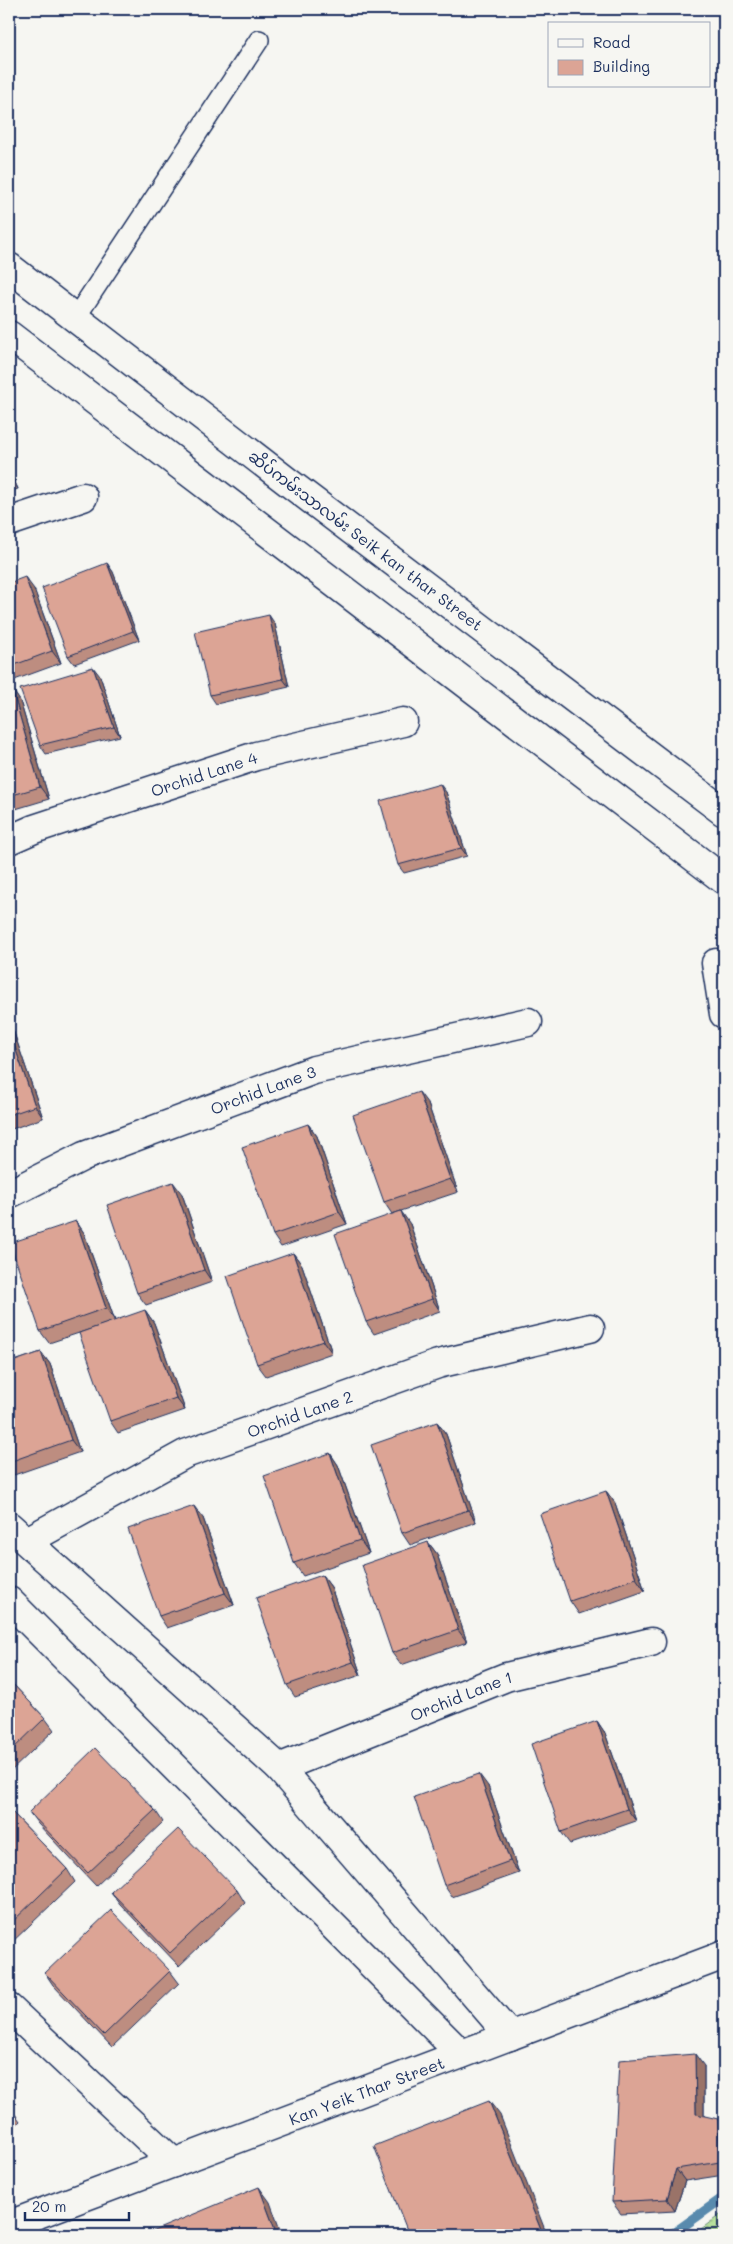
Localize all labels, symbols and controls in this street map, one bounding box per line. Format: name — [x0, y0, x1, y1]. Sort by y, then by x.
legend — [548, 22, 710, 88]
text: Road — [593, 32, 630, 52]
text: Building — [593, 56, 650, 76]
street label: ဆိပ်ကမ်းသာလမ်း Seik kan thar Street — [245, 445, 487, 635]
street label: Orchid Lane 4 — [148, 746, 260, 801]
street label: Orchid Lane 3 — [207, 1060, 319, 1118]
street label: Orchid Lane 2 — [244, 1385, 355, 1442]
street label: Orchid Lane 1 — [407, 1665, 514, 1725]
street label: Kan Yeik Thar Street — [286, 2051, 447, 2129]
scale bar — [25, 2189, 129, 2221]
text: 20 m — [32, 2196, 66, 2216]

